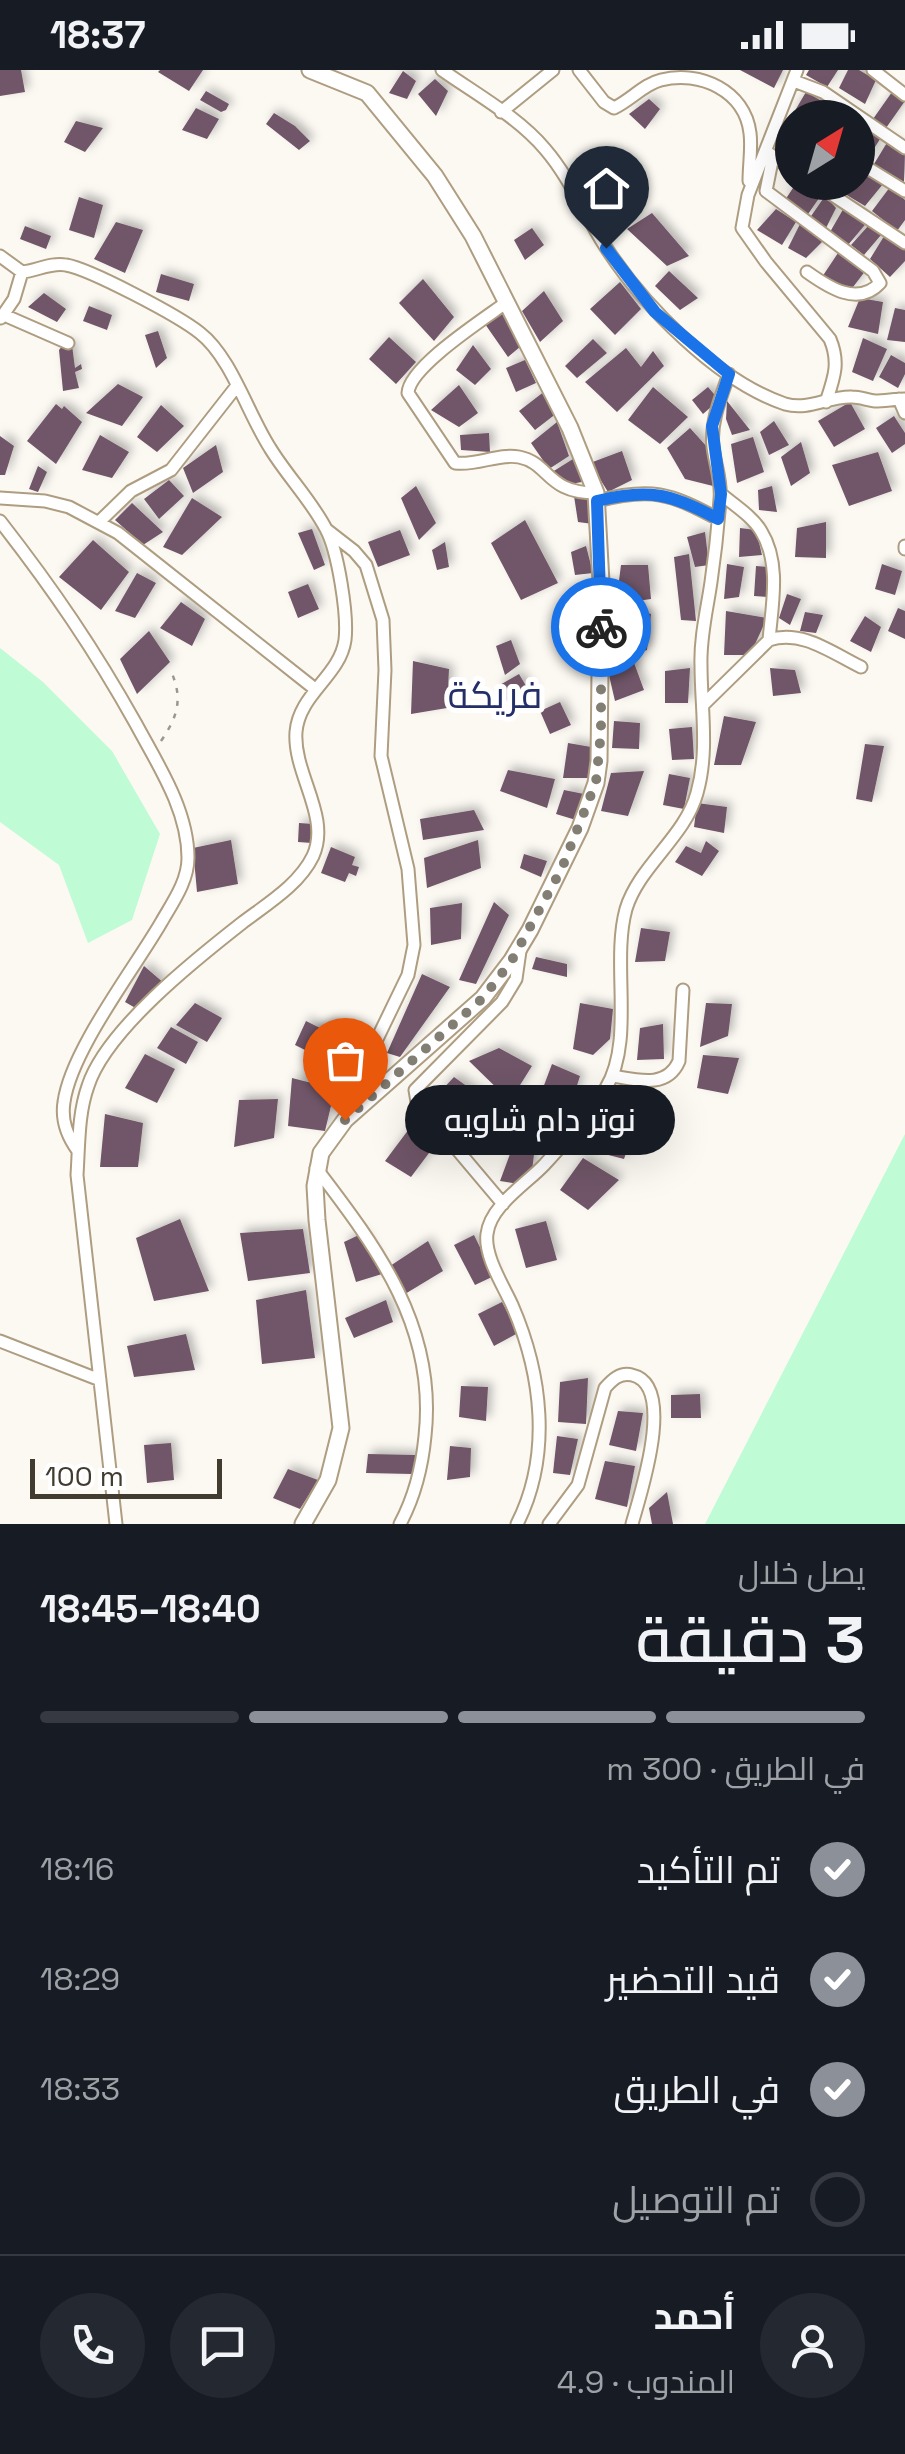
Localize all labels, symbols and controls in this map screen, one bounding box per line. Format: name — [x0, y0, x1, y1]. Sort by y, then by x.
text: 18:37 — [50, 11, 145, 59]
north arrow — [775, 100, 875, 200]
map controls — [775, 100, 875, 200]
pin — [564, 146, 649, 249]
icon: home — [579, 161, 634, 216]
courier — [551, 577, 651, 677]
icon: bike — [574, 600, 629, 655]
district label: فريكة — [448, 671, 542, 719]
pin — [303, 1018, 388, 1121]
icon: bag — [318, 1033, 373, 1088]
callout: نوتر دام شاويه — [405, 1085, 675, 1155]
text: نوتر دام شاويه — [444, 1100, 636, 1140]
scale bar — [30, 1454, 222, 1498]
text: 100 m — [45, 1458, 124, 1494]
text: يصل خلال — [738, 1553, 865, 1593]
text: 18:40–18:45 — [40, 1585, 261, 1633]
text: 3 دقيقة — [636, 1598, 865, 1681]
text: في الطريق · 300 m — [606, 1749, 865, 1789]
icon: check — [810, 1842, 865, 1897]
text: تم التأكيد — [637, 1846, 780, 1894]
text: 18:16 — [40, 1849, 114, 1889]
icon: check — [810, 1952, 865, 2007]
text: قيد التحضير — [606, 1956, 780, 2004]
text: 18:29 — [40, 1959, 120, 1999]
icon: check — [810, 2062, 865, 2117]
text: في الطريق — [613, 2066, 780, 2114]
text: 18:33 — [40, 2069, 120, 2109]
text: تم التوصيل — [612, 2176, 780, 2224]
text: أحمد — [654, 2292, 735, 2340]
button: phone — [40, 2293, 145, 2398]
button: chat — [170, 2293, 275, 2398]
button: person — [760, 2293, 865, 2398]
text: المندوب · 4.9 — [557, 2362, 735, 2402]

